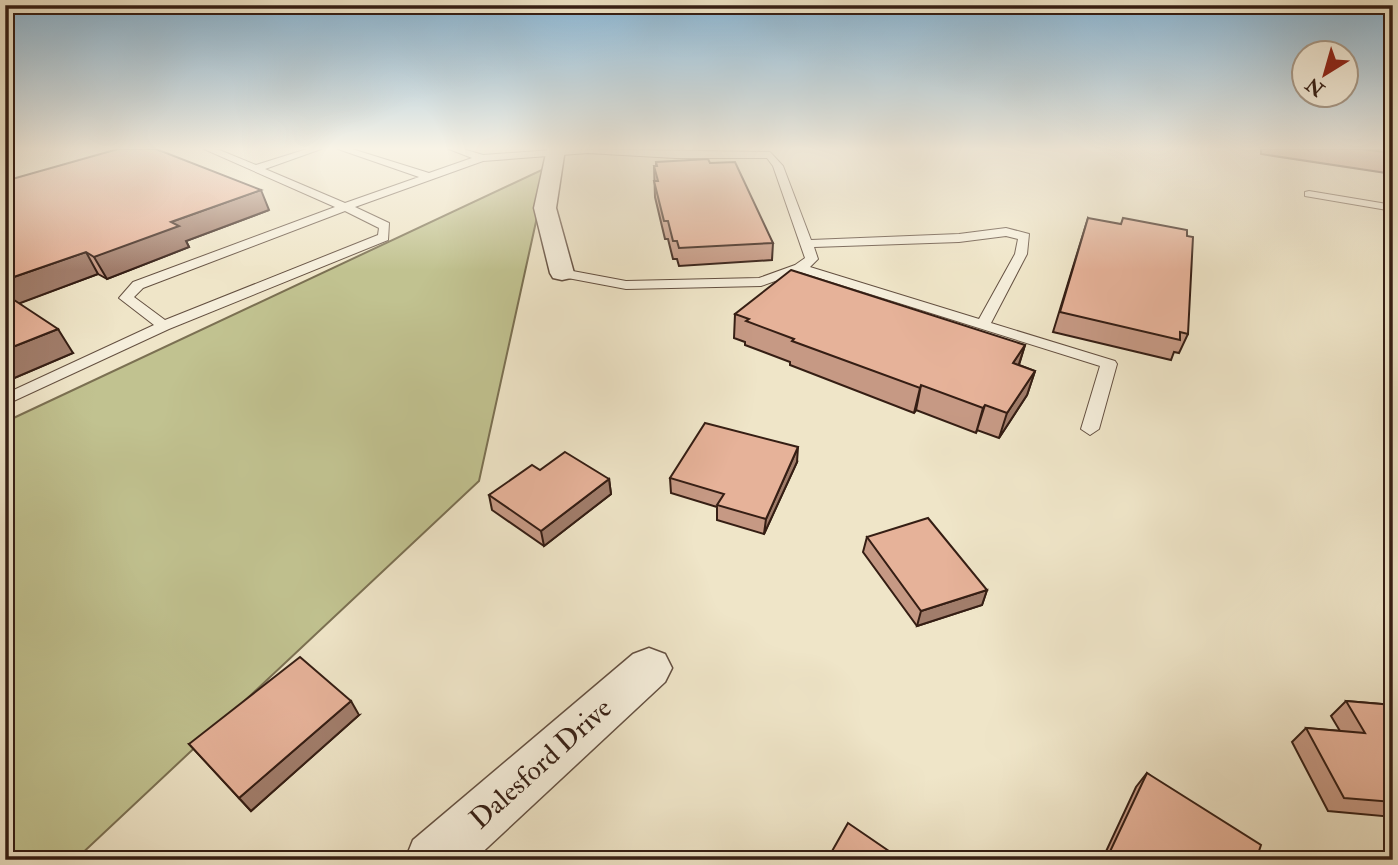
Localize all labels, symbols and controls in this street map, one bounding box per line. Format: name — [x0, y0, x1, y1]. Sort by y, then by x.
north arrow — [1290, 38, 1360, 108]
text: N — [1301, 71, 1330, 102]
street label: Dalesford Drive — [463, 691, 619, 837]

